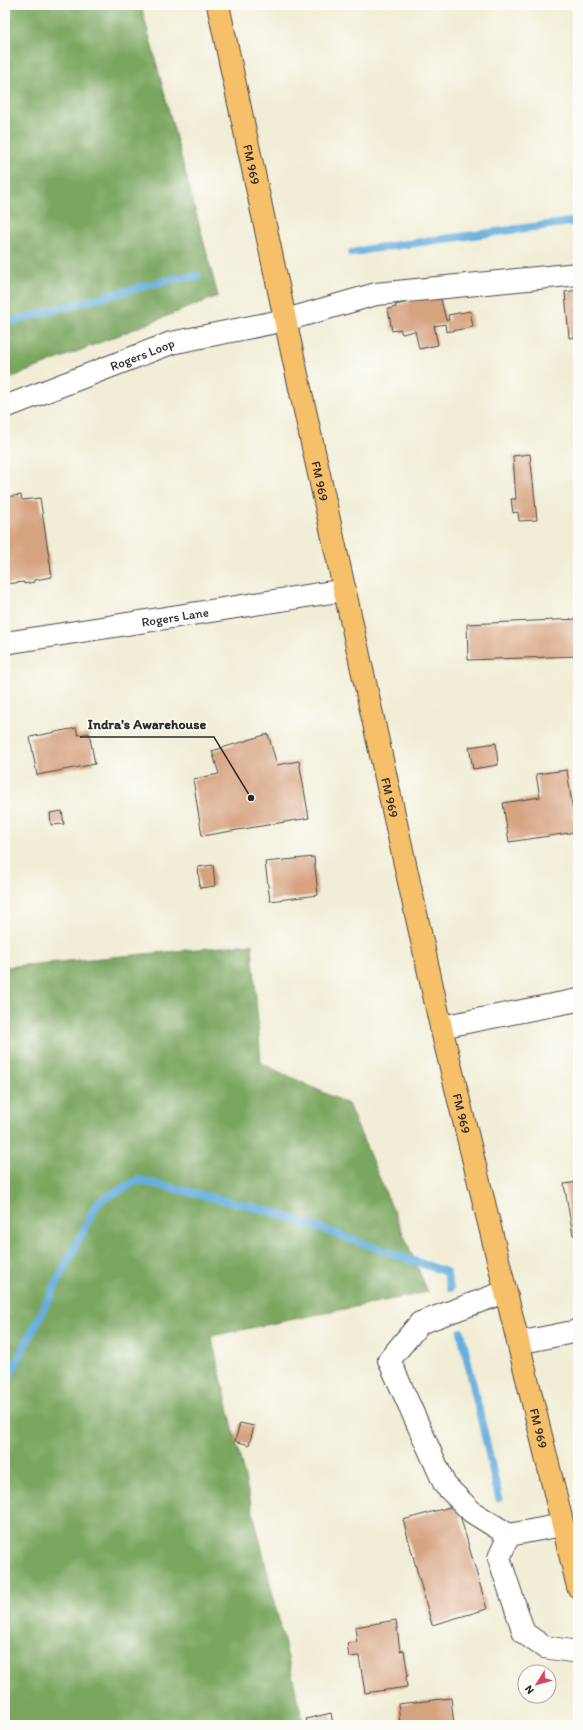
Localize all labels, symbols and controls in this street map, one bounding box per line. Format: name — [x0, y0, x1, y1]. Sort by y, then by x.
street label: FM 969 — [240, 143, 263, 186]
street label: Rogers Loop — [108, 335, 177, 374]
street label: FM 969 — [308, 460, 332, 503]
street label: Rogers Lane — [140, 604, 210, 630]
callout: Indra's Awarehouse — [80, 711, 214, 737]
text: Indra's Awarehouse — [88, 716, 206, 733]
street label: FM 969 — [378, 776, 402, 819]
street label: FM 969 — [450, 1092, 474, 1135]
street label: FM 969 — [527, 1407, 551, 1450]
north arrow — [517, 1664, 557, 1704]
text: N — [522, 1683, 537, 1697]

